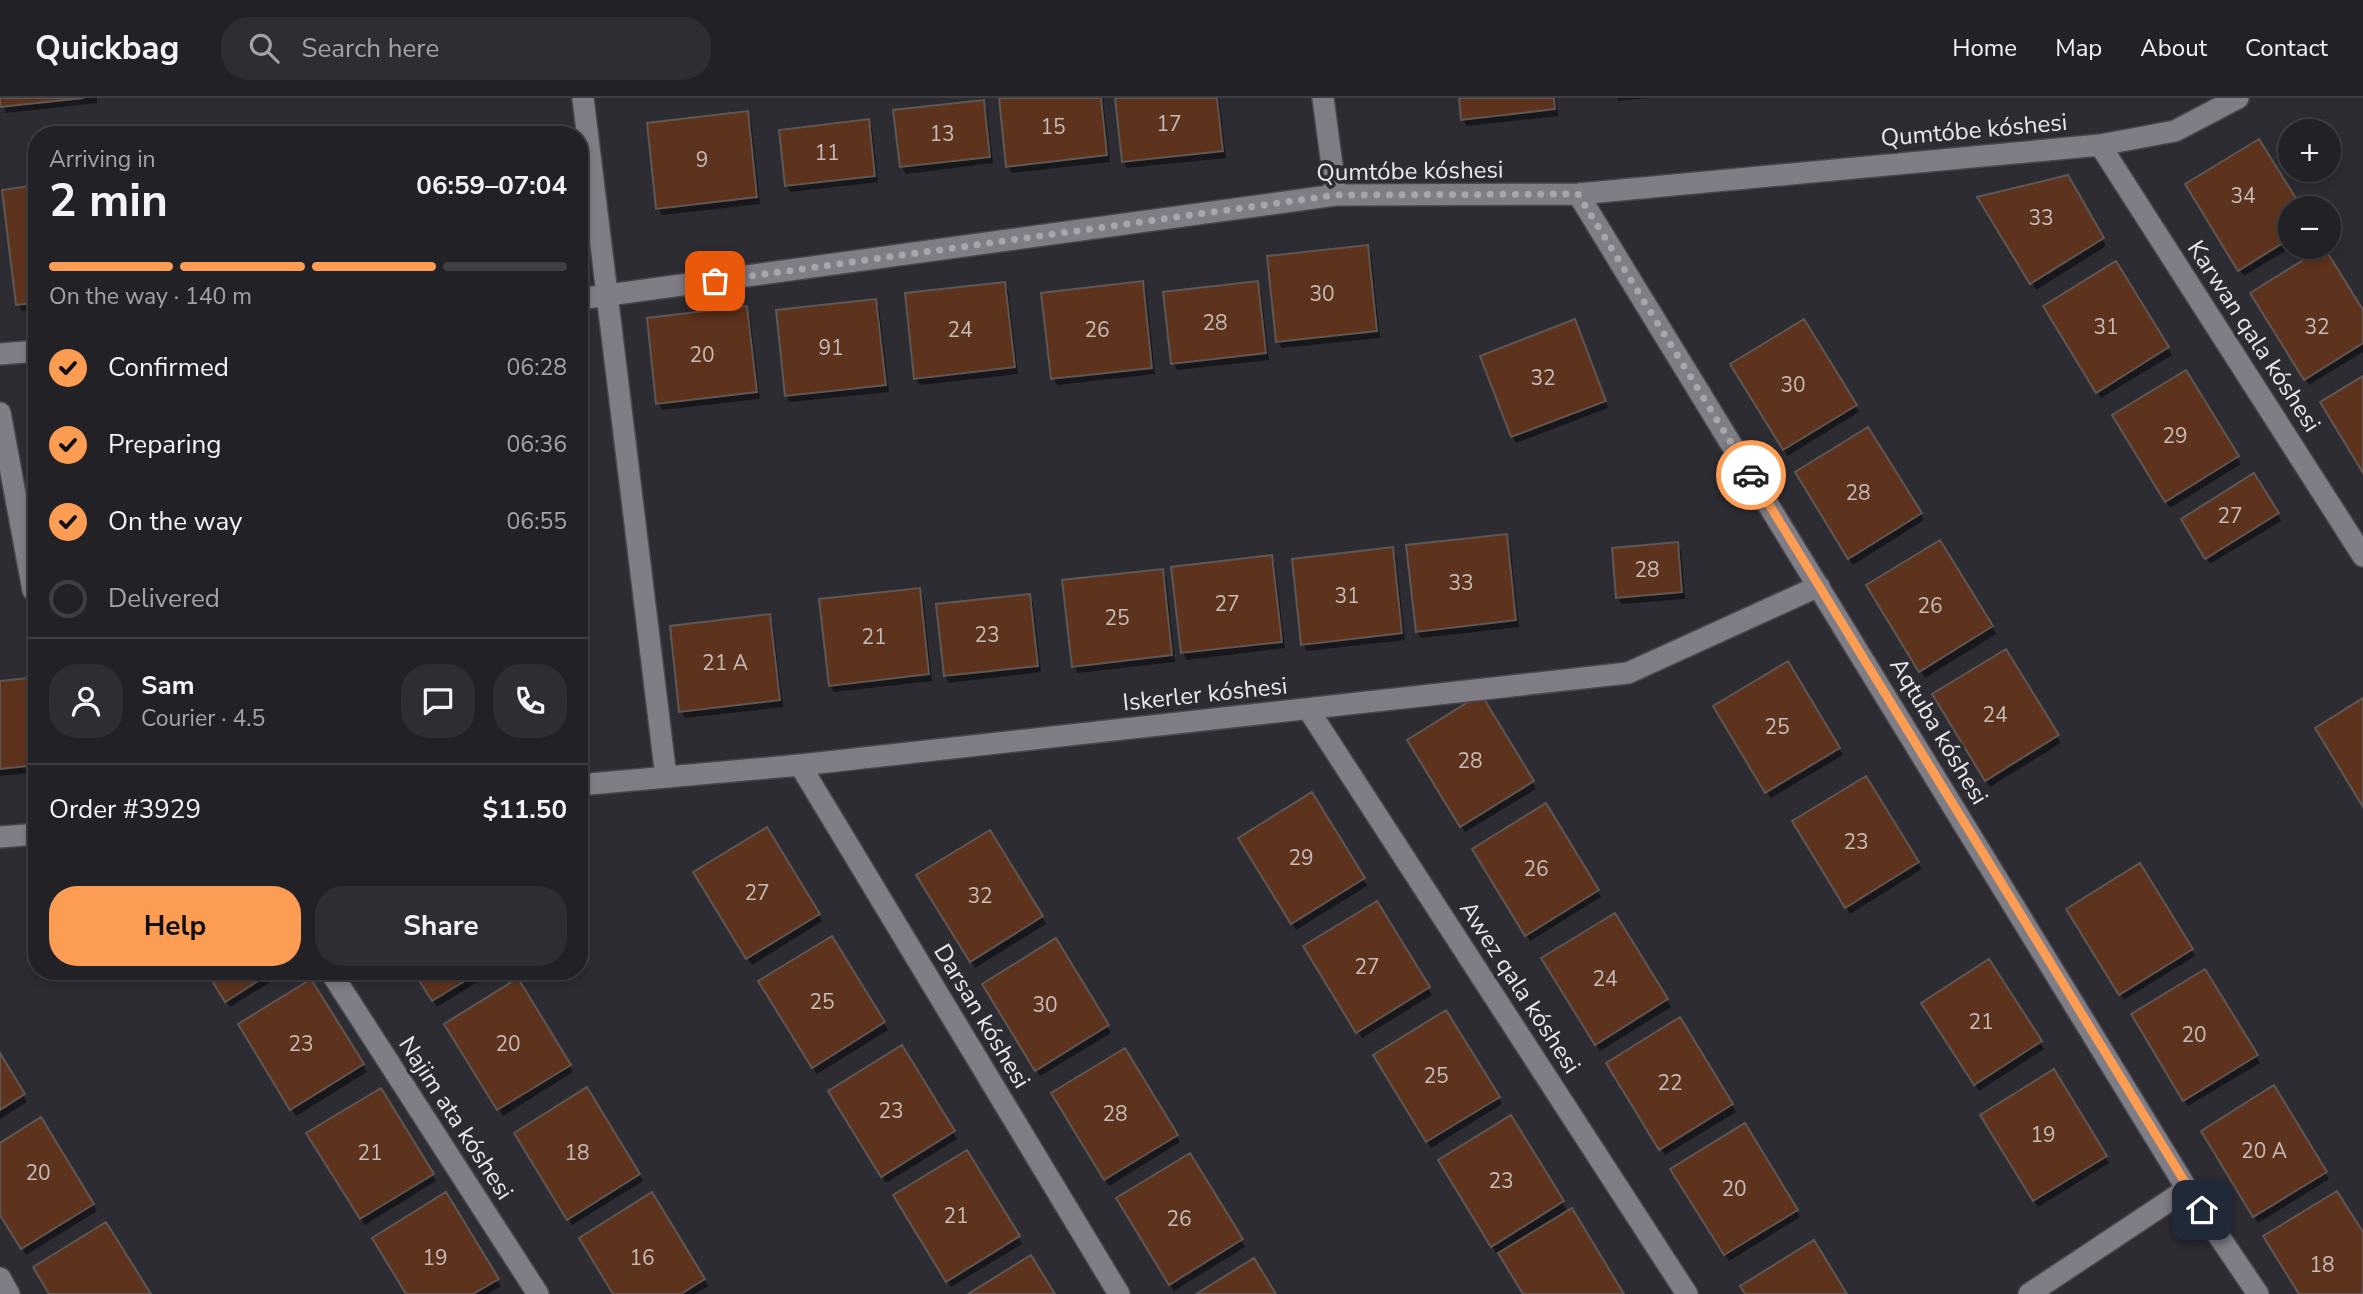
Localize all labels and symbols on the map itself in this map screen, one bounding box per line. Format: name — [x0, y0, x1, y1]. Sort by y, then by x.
street label: Qumtóbe kóshesi — [1879, 106, 2069, 154]
house number: 17 — [1156, 110, 1182, 138]
house number: 15 — [1040, 113, 1066, 141]
house number: 13 — [929, 120, 955, 148]
house number: 11 — [814, 139, 840, 167]
house number: 9 — [696, 146, 708, 174]
street label: Qumtóbe kóshesi — [1316, 153, 1504, 189]
house number: 34 — [2230, 182, 2256, 210]
house number: 33 — [2028, 204, 2054, 232]
street label: Karwan qala kóshesi — [2180, 234, 2328, 438]
pin — [685, 251, 745, 311]
house number: 30 — [1309, 280, 1335, 308]
house number: 28 — [1202, 309, 1228, 337]
house number: 31 — [2093, 313, 2119, 341]
house number: 32 — [2304, 313, 2330, 341]
house number: 24 — [947, 316, 973, 344]
house number: 26 — [1084, 316, 1110, 344]
house number: 91 — [818, 334, 844, 362]
house number: 20 — [689, 341, 715, 369]
house number: 32 — [1530, 364, 1556, 392]
house number: 30 — [1780, 371, 1806, 399]
house number: 29 — [2162, 422, 2188, 450]
courier — [1716, 440, 1786, 510]
house number: 28 — [1845, 479, 1871, 507]
house number: 27 — [2217, 502, 2243, 530]
house number: 28 — [1634, 556, 1660, 584]
house number: 33 — [1448, 569, 1474, 597]
house number: 31 — [1334, 582, 1360, 610]
house number: 27 — [1214, 590, 1240, 618]
house number: 26 — [1917, 592, 1943, 620]
house number: 25 — [1104, 604, 1130, 632]
house number: 23 — [974, 621, 1000, 649]
house number: 21 — [861, 623, 887, 651]
house number: 21 А — [702, 649, 748, 677]
street label: Aqtuba kóshesi — [1882, 652, 1996, 810]
street label: Iskerler kóshesi — [1121, 669, 1289, 719]
house number: 24 — [1982, 701, 2008, 729]
house number: 25 — [1764, 713, 1790, 741]
house number: 28 — [1457, 747, 1483, 775]
house number: 23 — [1843, 828, 1869, 856]
house number: 29 — [1288, 844, 1314, 872]
house number: 26 — [1523, 855, 1549, 883]
house number: 27 — [744, 879, 770, 907]
house number: 32 — [967, 882, 993, 910]
street label: Awez qala kóshesi — [1452, 895, 1588, 1079]
street label: Darsan kóshesi — [926, 938, 1038, 1094]
house number: 27 — [1354, 953, 1380, 981]
house number: 24 — [1592, 965, 1618, 993]
house number: 25 — [809, 988, 835, 1016]
house number: 30 — [1032, 991, 1058, 1019]
house number: 21 — [1968, 1008, 1994, 1036]
house number: 20 — [2181, 1021, 2207, 1049]
house number: 23 — [288, 1030, 314, 1058]
street label: Najim ata kóshesi — [391, 1030, 521, 1206]
house number: 20 — [495, 1030, 521, 1058]
house number: 25 — [1423, 1062, 1449, 1090]
house number: 22 — [1657, 1069, 1683, 1097]
house number: 23 — [878, 1097, 904, 1125]
house number: 28 — [1102, 1100, 1128, 1128]
house number: 19 — [2030, 1121, 2056, 1149]
house number: 20 А — [2241, 1137, 2287, 1165]
house number: 21 — [357, 1139, 383, 1167]
house number: 18 — [564, 1139, 590, 1167]
house number: 20 — [25, 1159, 51, 1187]
house number: 23 — [1488, 1167, 1514, 1195]
house number: 20 — [1721, 1175, 1747, 1203]
pin — [2172, 1180, 2232, 1240]
house number: 21 — [943, 1202, 969, 1230]
house number: 26 — [1166, 1205, 1192, 1233]
house number: 19 — [422, 1244, 448, 1272]
house number: 16 — [629, 1244, 655, 1272]
house number: 18 — [2309, 1251, 2335, 1279]

